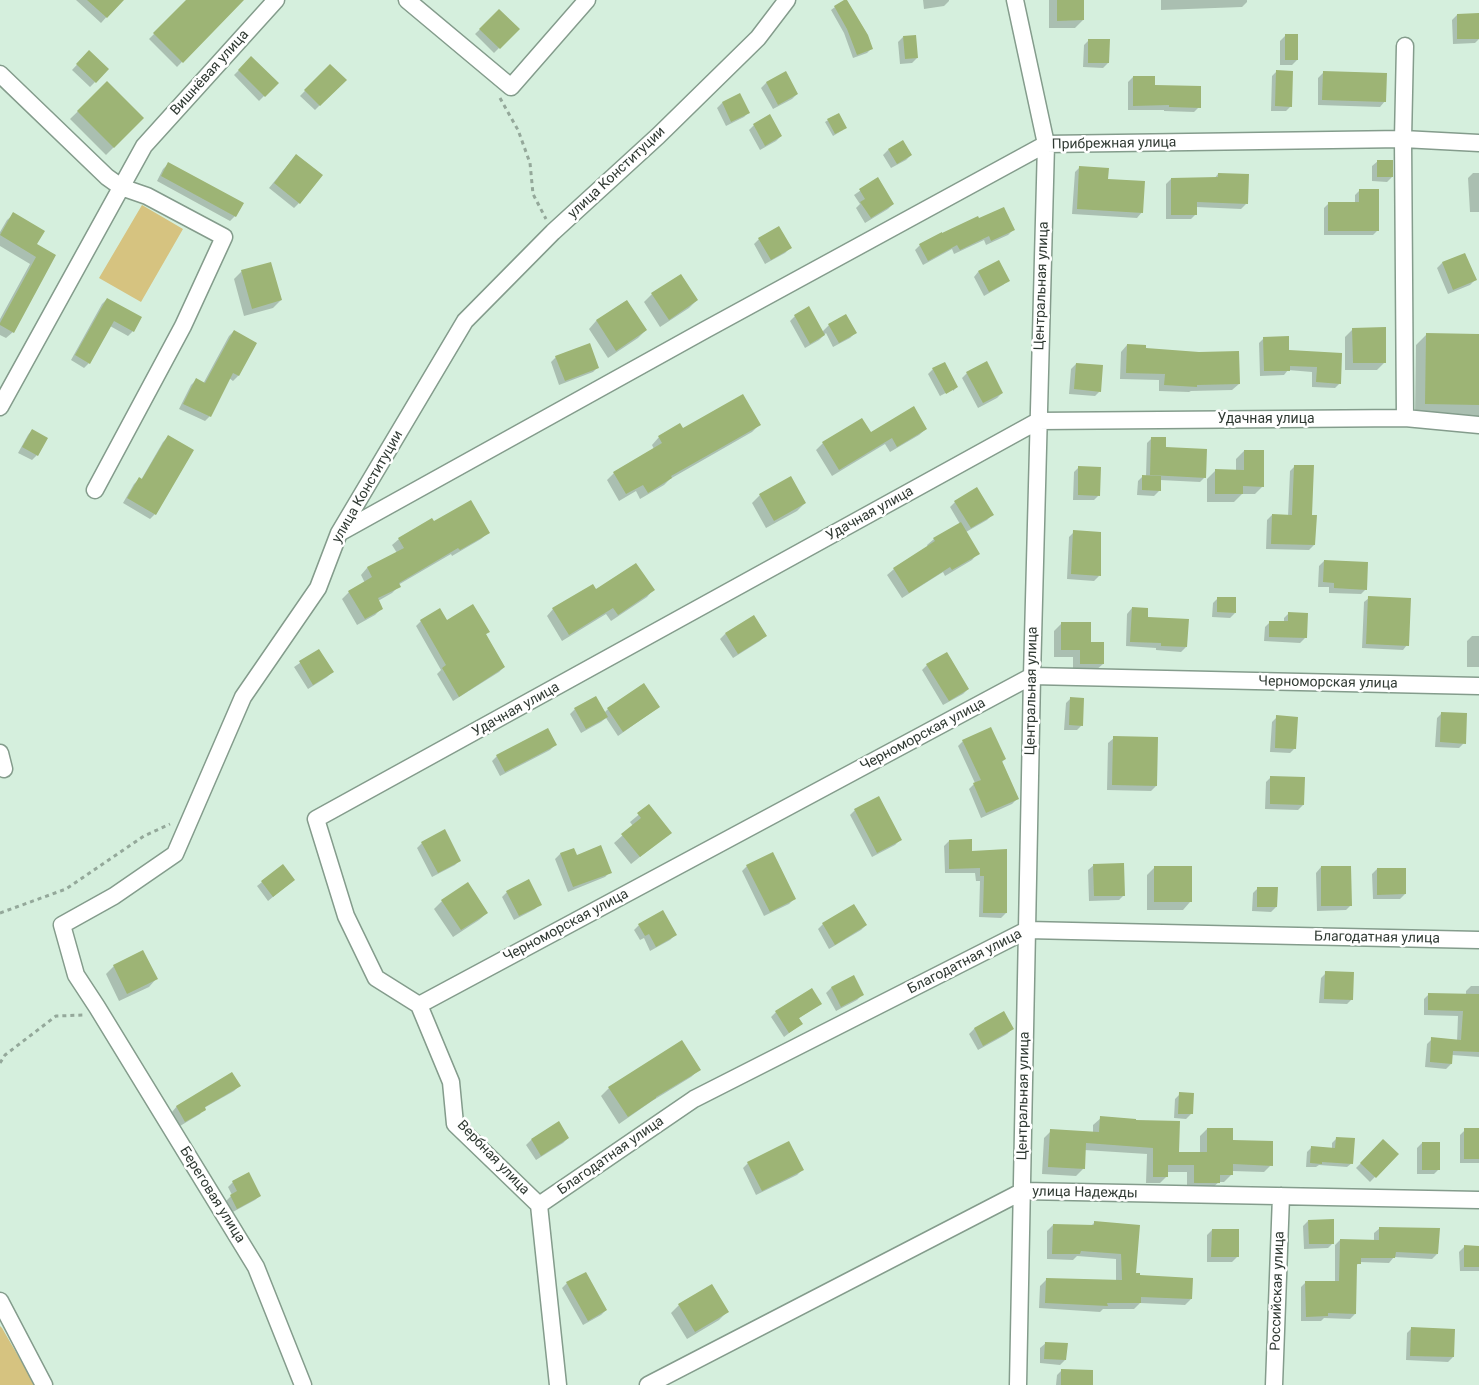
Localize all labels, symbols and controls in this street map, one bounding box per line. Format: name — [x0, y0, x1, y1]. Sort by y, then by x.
street label: Вишнёвая улица — [167, 27, 253, 119]
street label: улица Конституции — [565, 124, 669, 222]
street label: Прибрежная улица — [1051, 135, 1177, 153]
street label: Центральная улица — [1031, 221, 1053, 351]
street label: Удачная улица — [1217, 411, 1315, 427]
street label: улица Конституции — [329, 428, 407, 546]
street label: Удачная улица — [823, 483, 917, 545]
street label: Центральная улица — [1022, 626, 1042, 756]
street label: Черноморская улица — [1258, 673, 1398, 693]
street label: Удачная улица — [469, 679, 563, 741]
street label: Черноморская улица — [858, 695, 988, 775]
street label: Черноморская улица — [501, 886, 631, 966]
street label: Благодатная улица — [905, 926, 1025, 998]
street label: Благодатная улица — [1314, 929, 1440, 947]
street label: Центральная улица — [1014, 1031, 1034, 1161]
street label: Благодатная улица — [555, 1113, 667, 1199]
street label: Вербная улица — [453, 1117, 533, 1199]
street label: Береговая улица — [176, 1144, 248, 1246]
street label: улица Надежды — [1032, 1184, 1138, 1202]
street label: Российская улица — [1268, 1231, 1288, 1351]

